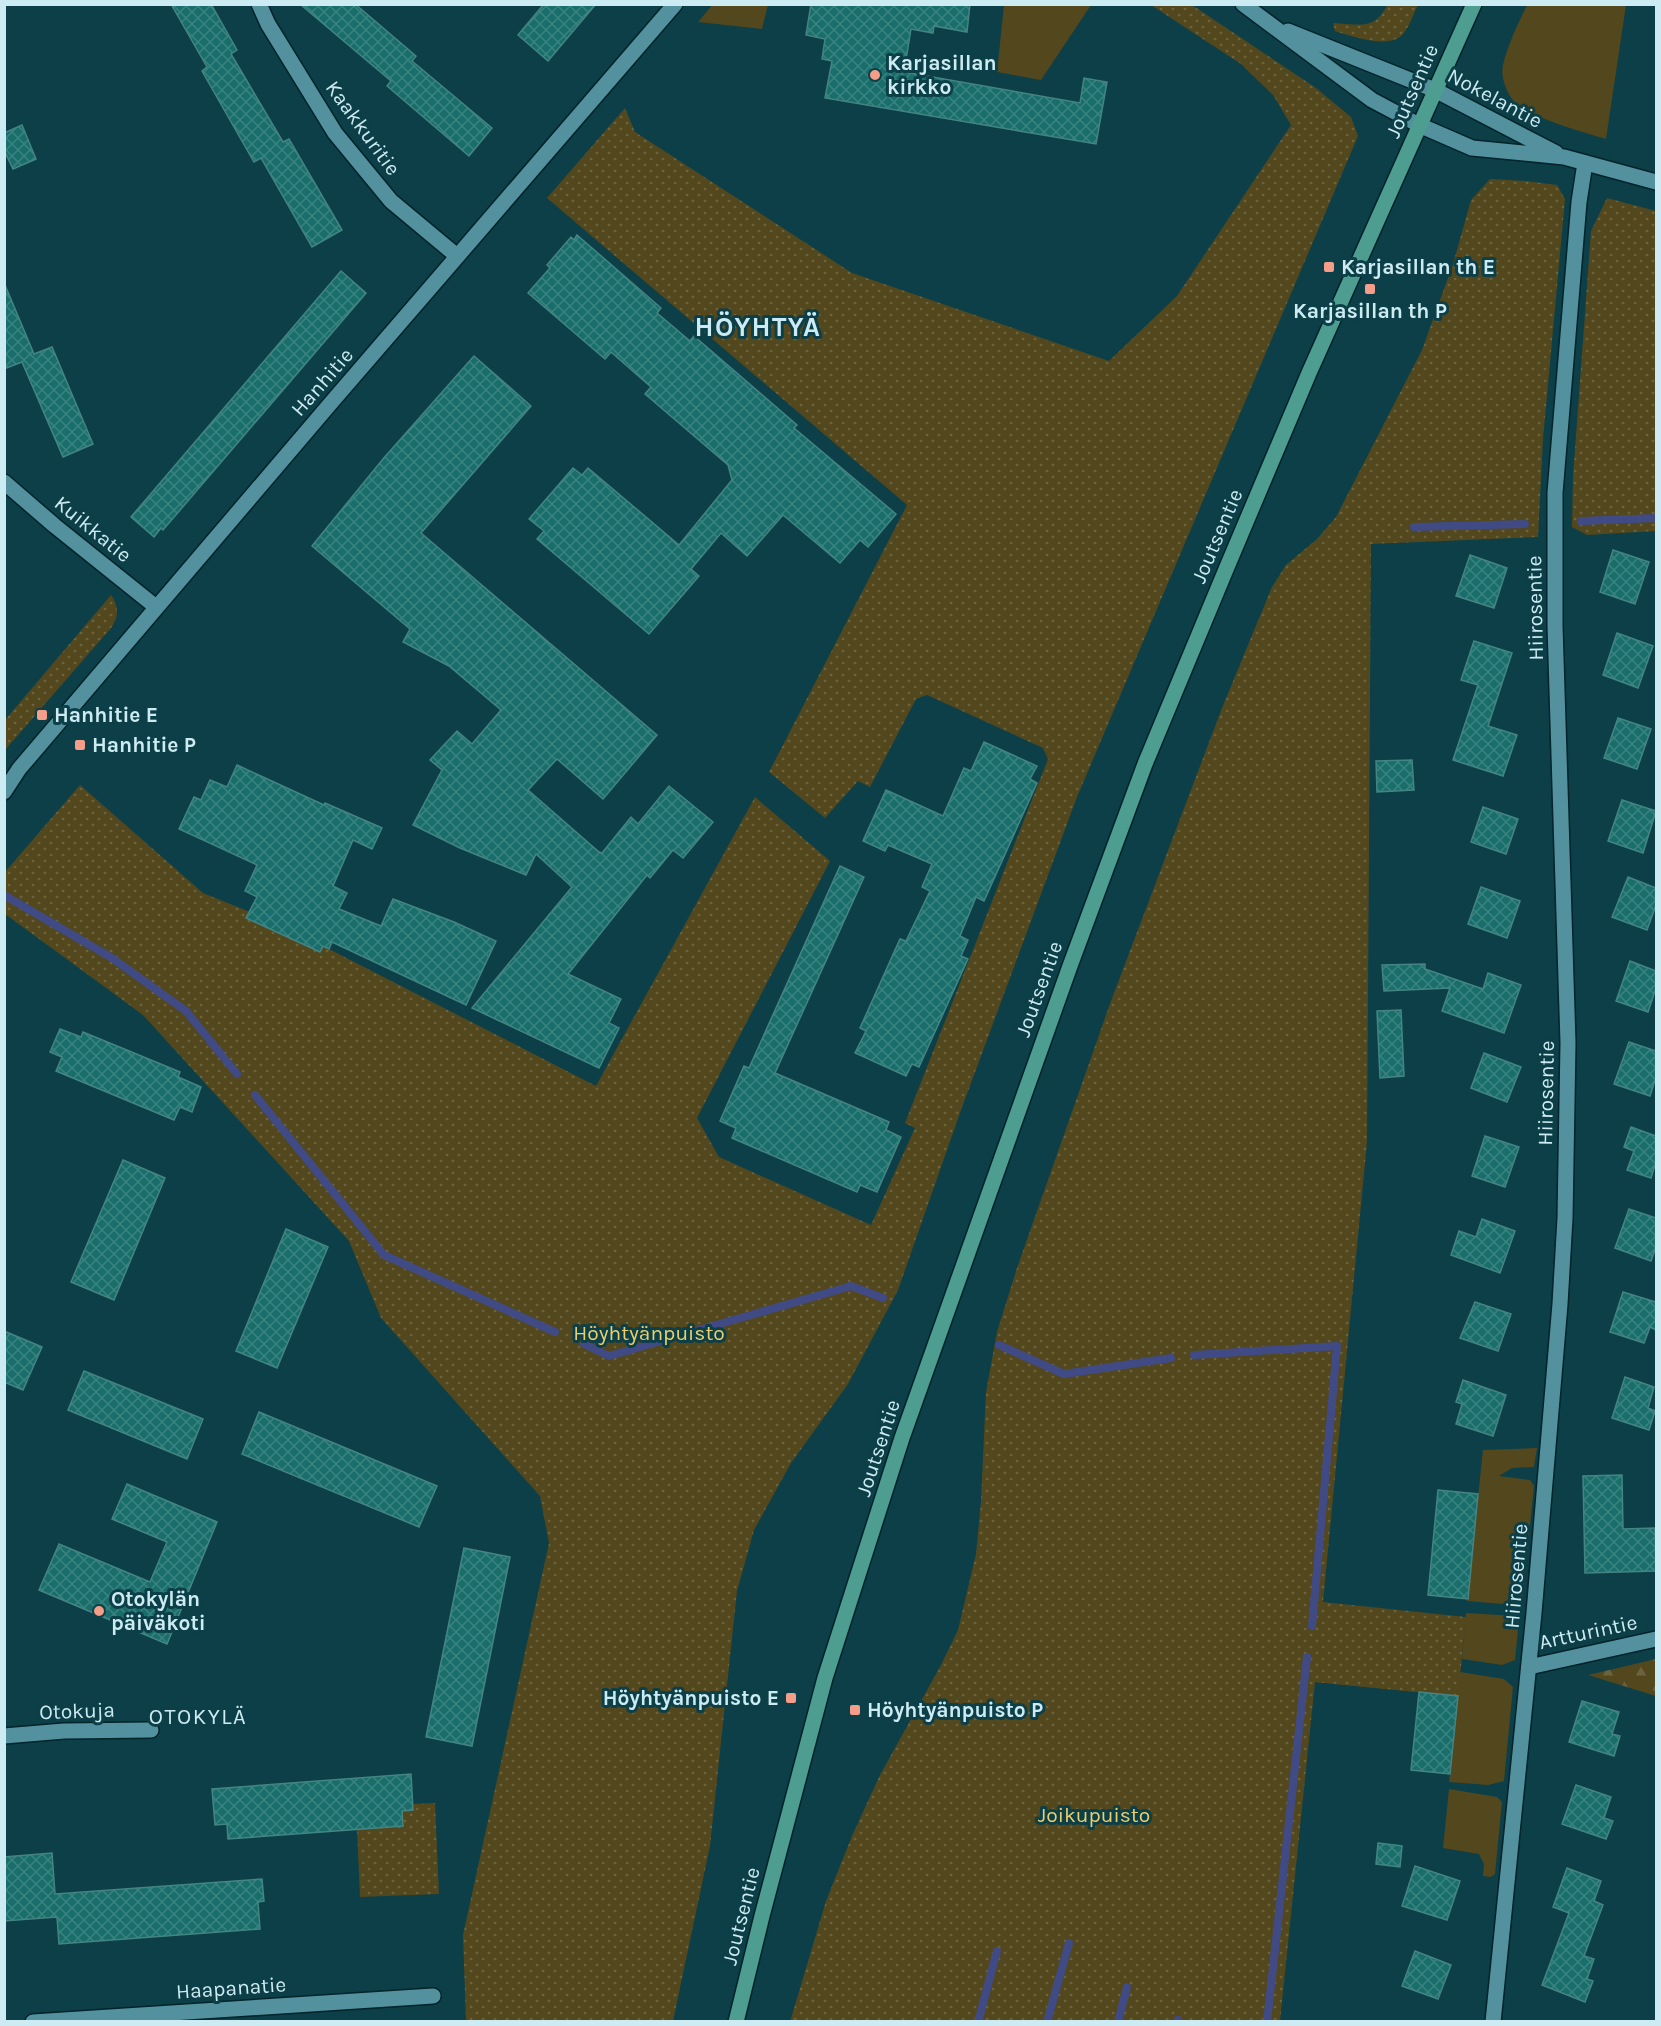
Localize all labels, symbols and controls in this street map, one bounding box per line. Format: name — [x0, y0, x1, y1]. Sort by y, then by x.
street label: Joutsentie — [1381, 40, 1443, 142]
place label: Karjasillan kirkko — [887, 51, 997, 99]
street label: Nokelantie — [1444, 63, 1546, 133]
marker: Karjasillan kirkko — [868, 68, 882, 82]
street label: Kaakkuritie — [321, 76, 405, 180]
place label: Karjasillan th E — [1341, 255, 1495, 279]
marker: Karjasillan th E — [1322, 260, 1336, 274]
marker: Karjasillan th P — [1363, 282, 1377, 296]
place label: Karjasillan th P — [1293, 299, 1447, 323]
district label: HÖYHTYÄ — [695, 311, 821, 343]
street label: Hanhitie — [286, 343, 358, 421]
street label: Joutsentie — [1186, 485, 1248, 587]
street label: Kuikkatie — [50, 491, 136, 567]
street label: Hiirosentie — [1522, 555, 1548, 661]
place label: Hanhitie E — [54, 703, 158, 727]
marker: Hanhitie E — [35, 708, 49, 722]
place label: Hanhitie P — [92, 733, 196, 757]
marker: Hanhitie P — [73, 738, 87, 752]
street label: Joutsentie — [1011, 938, 1067, 1040]
street label: Hiirosentie — [1533, 1040, 1559, 1146]
park label: Höyhtyänpuisto — [573, 1321, 725, 1345]
street label: Joutsentie — [851, 1397, 905, 1499]
street label: Hiirosentie — [1499, 1523, 1533, 1629]
place label: Otokylän päiväkoti — [111, 1587, 206, 1635]
marker: Otokylän päiväkoti — [92, 1604, 106, 1618]
street label: Artturintie — [1537, 1610, 1639, 1654]
place label: Höyhtyänpuisto E — [603, 1686, 779, 1710]
marker: Höyhtyänpuisto E — [784, 1691, 798, 1705]
street label: Otokuja — [39, 1698, 115, 1724]
place label: Höyhtyänpuisto P — [867, 1698, 1043, 1722]
marker: Höyhtyänpuisto P — [848, 1703, 862, 1717]
district label: OTOKYLÄ — [149, 1704, 247, 1730]
park label: Joikupuisto — [1038, 1803, 1150, 1827]
street label: Joutsentie — [717, 1865, 765, 1967]
street label: Haapanatie — [175, 1972, 287, 2004]

